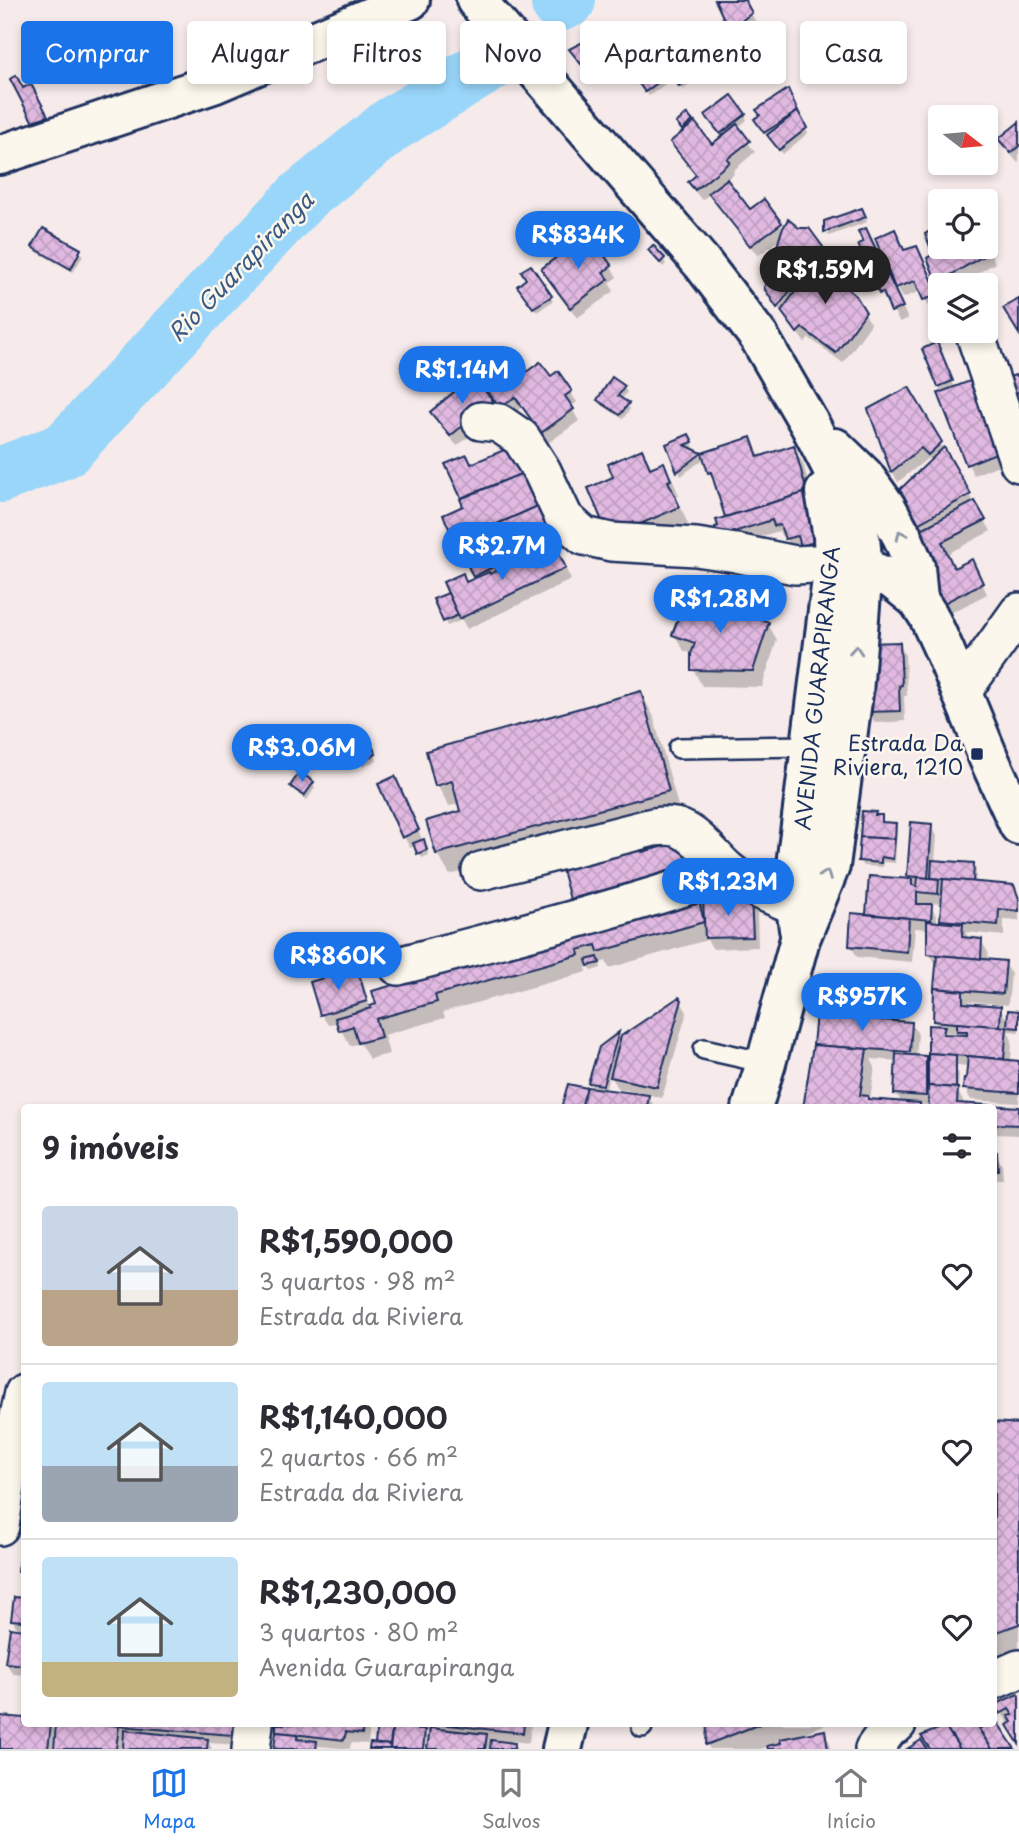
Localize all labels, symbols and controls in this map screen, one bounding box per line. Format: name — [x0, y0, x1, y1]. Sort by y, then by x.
chip: Comprar — [21, 21, 173, 84]
chip: Alugar — [187, 21, 313, 84]
chip: Filtros — [327, 21, 446, 84]
chip: Novo — [460, 21, 566, 84]
chip: Apartamento — [580, 21, 786, 84]
chip: Casa — [800, 21, 907, 84]
north arrow — [928, 105, 998, 175]
map controls — [928, 105, 998, 343]
water label: Rio Guarapiranga — [159, 182, 322, 349]
button: locate — [928, 189, 998, 259]
pin: R$834K — [521, 212, 635, 271]
text: R$834K — [531, 216, 625, 251]
pin: R$1.59M — [760, 246, 890, 306]
text: R$1.59M — [776, 251, 874, 286]
button: layers — [928, 273, 998, 343]
pin: R$1.14M — [397, 346, 527, 406]
text: R$1.14M — [415, 351, 509, 386]
pin: R$2.7M — [445, 522, 559, 582]
text: R$2.7M — [458, 527, 546, 562]
one-way arrow — [895, 530, 909, 542]
street label: AVENIDA GUARAPIRANGA — [785, 545, 847, 831]
pin: R$1.28M — [655, 576, 785, 635]
text: R$1.28M — [670, 580, 770, 615]
one-way arrow — [848, 645, 863, 656]
pin: R$3.06M — [237, 724, 367, 784]
place label: Estrada Da Riviera, 1210 — [832, 726, 964, 782]
text: R$3.06M — [248, 729, 356, 764]
marker: Estrada Da Riviera, 1210 — [969, 746, 985, 762]
pin: R$1.23M — [663, 858, 793, 918]
text: R$1.23M — [678, 863, 778, 898]
one-way arrow — [817, 870, 831, 882]
pin: R$860K — [281, 932, 395, 992]
text: R$860K — [290, 937, 386, 972]
pin: R$957K — [805, 974, 919, 1033]
text: R$957K — [817, 978, 907, 1013]
text: 9 imóveis — [42, 1124, 179, 1169]
icon: filters — [938, 1127, 976, 1165]
text: R$1,590,000 — [259, 1218, 453, 1263]
icon: home — [98, 1234, 182, 1318]
icon: heart — [938, 1257, 976, 1295]
text: 3 quartos · 98 m² — [259, 1263, 456, 1298]
text: Estrada da Riviera — [259, 1298, 463, 1333]
text: R$1,140,000 — [259, 1394, 448, 1439]
icon: home — [98, 1410, 182, 1494]
icon: heart — [938, 1433, 976, 1471]
text: 2 quartos · 66 m² — [259, 1439, 458, 1474]
text: Estrada da Riviera — [259, 1474, 463, 1509]
text: R$1,230,000 — [259, 1569, 457, 1614]
icon: home — [98, 1585, 182, 1669]
icon: heart — [938, 1608, 976, 1646]
text: 3 quartos · 80 m² — [259, 1614, 459, 1649]
text: Avenida Guarapiranga — [259, 1649, 514, 1684]
tab: Mapa — [143, 1764, 195, 1834]
tab: Salvos — [482, 1764, 541, 1834]
tab: Início — [827, 1764, 876, 1834]

